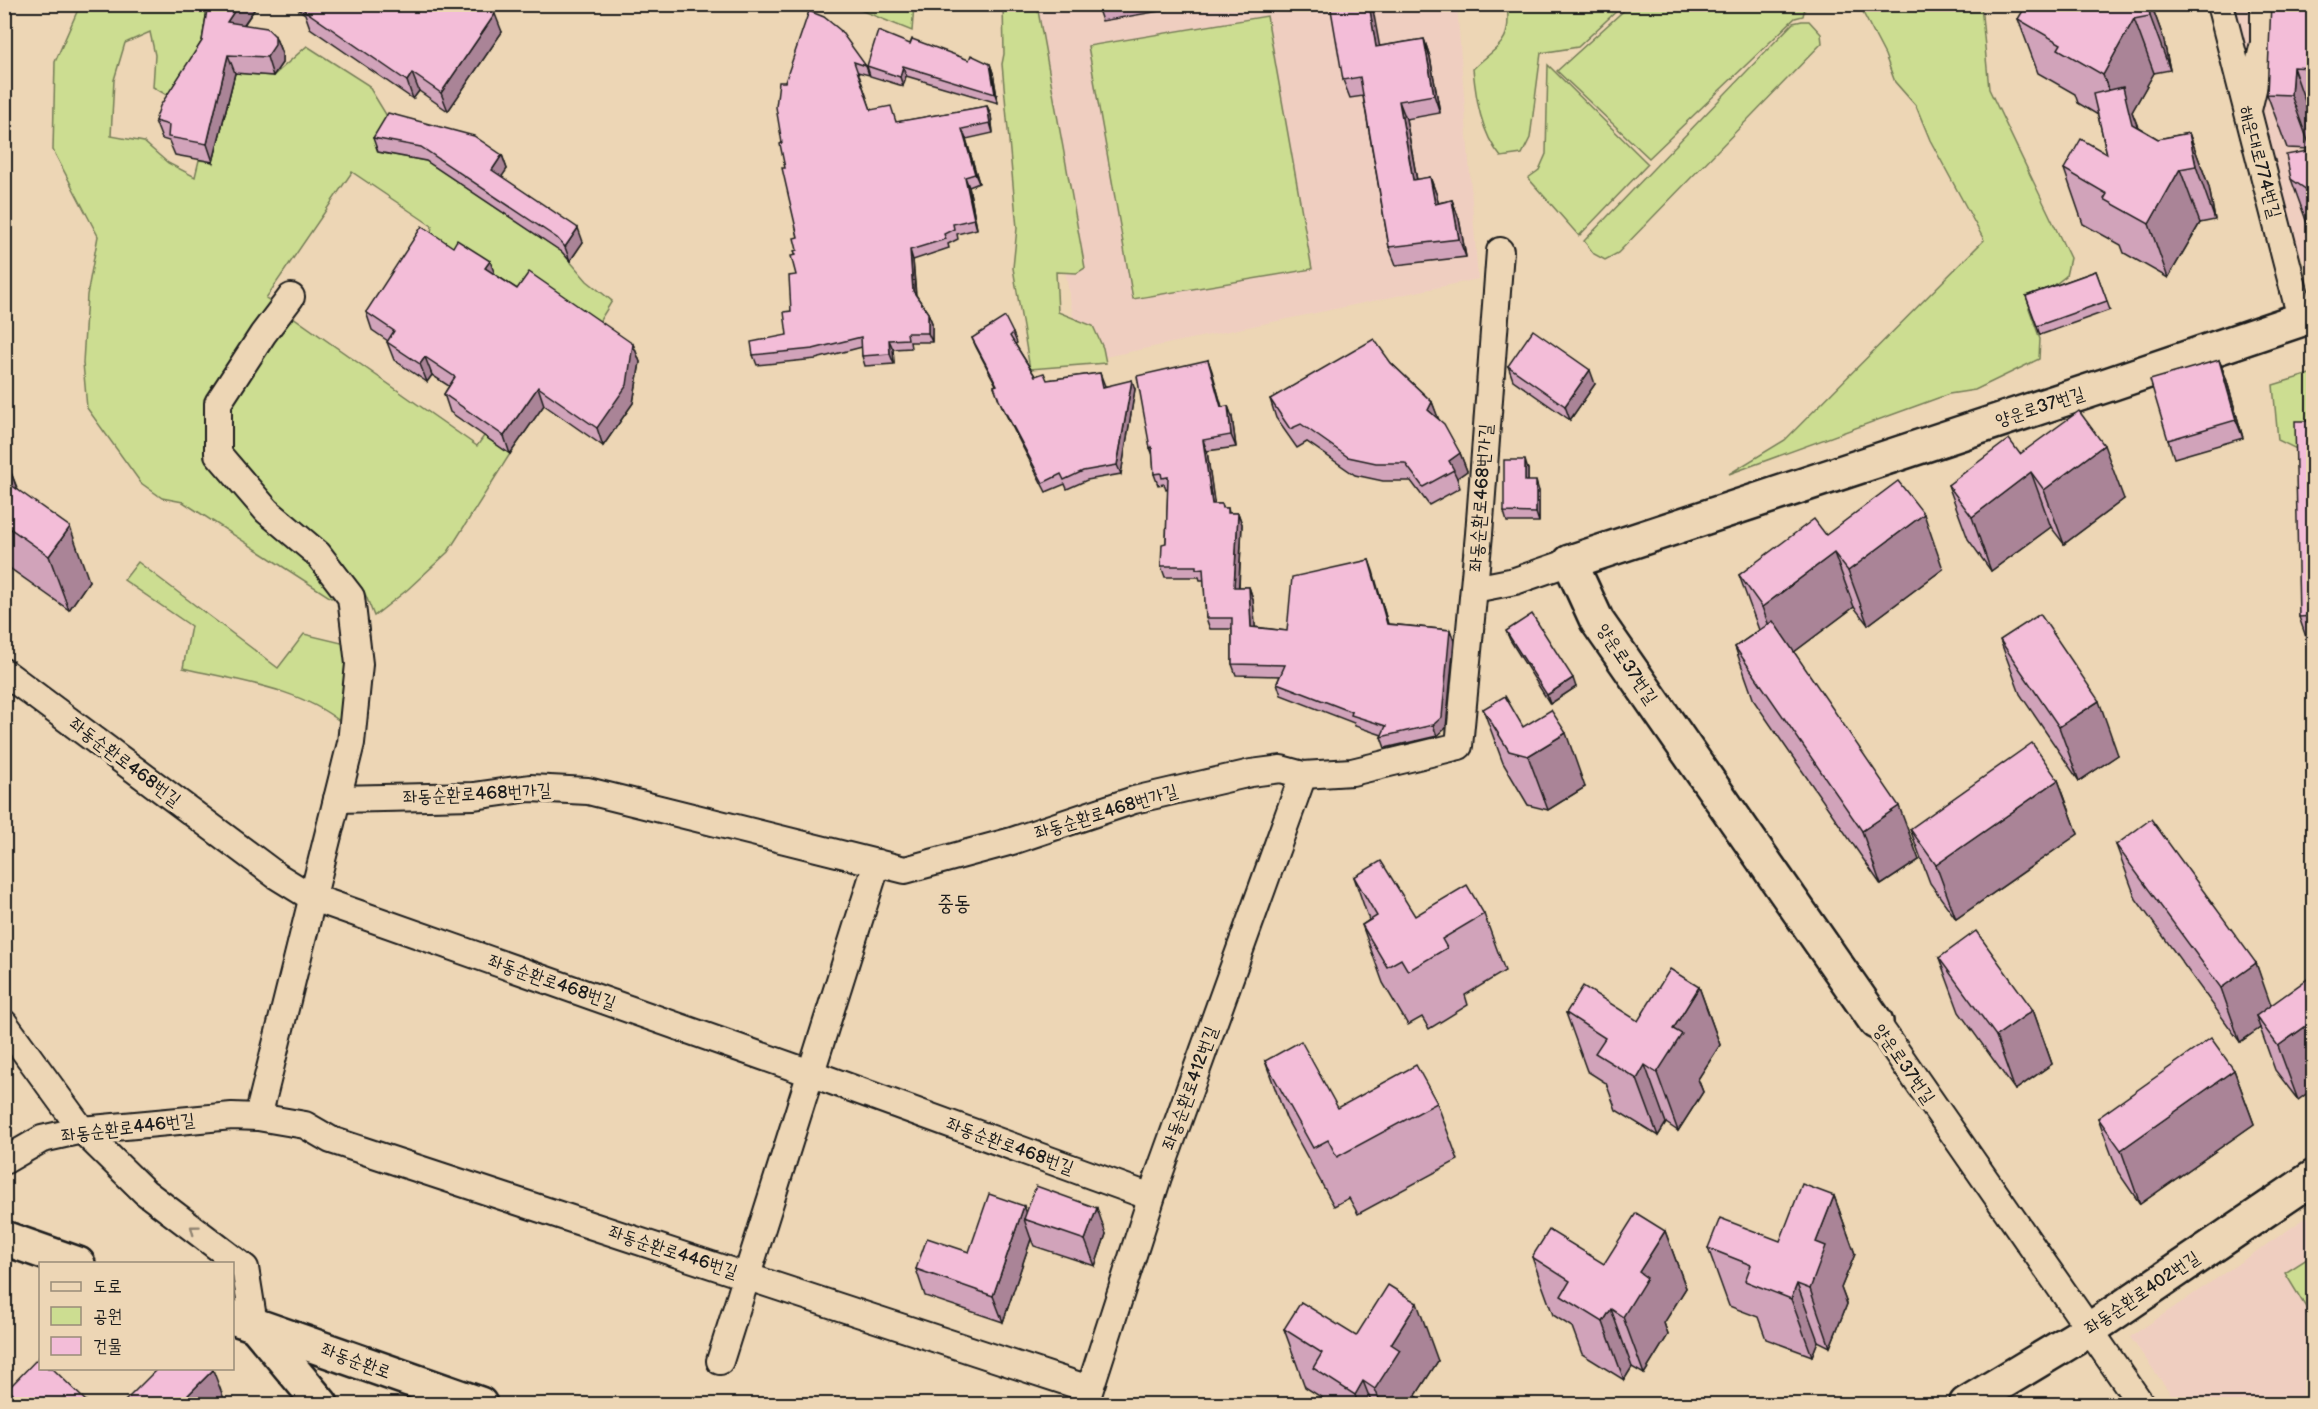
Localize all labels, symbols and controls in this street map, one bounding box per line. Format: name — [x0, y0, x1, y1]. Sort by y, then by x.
street label: 해운대로774번길 — [2235, 103, 2285, 221]
street label: 양운로37번길 — [1993, 383, 2088, 431]
street label: 좌동순환로468번가길 — [1465, 423, 1497, 573]
street label: 양운로37번길 — [1592, 620, 1662, 709]
street label: 좌동순환로468번길 — [65, 713, 185, 811]
street label: 좌동순환로468번가길 — [402, 780, 552, 808]
street label: 좌동순환로468번가길 — [1032, 780, 1180, 844]
district label: 중동 — [937, 891, 971, 916]
street label: 좌동순환로468번길 — [485, 950, 619, 1014]
street label: 양운로37번길 — [1869, 1020, 1939, 1108]
street label: 좌동순환로412번길 — [1158, 1023, 1222, 1153]
street label: 좌동순환로446번길 — [60, 1109, 196, 1147]
street label: 좌동순환로468번길 — [944, 1113, 1077, 1179]
street label: 좌동순환로446번길 — [606, 1221, 741, 1283]
one-way arrow — [189, 1225, 200, 1236]
street label: 좌동순환로402번길 — [2081, 1247, 2204, 1339]
legend — [39, 1262, 234, 1370]
text: 도로 — [93, 1276, 122, 1297]
text: 공원 — [93, 1306, 122, 1327]
text: 건물 — [93, 1336, 122, 1357]
street label: 좌동순환로 — [318, 1339, 394, 1383]

